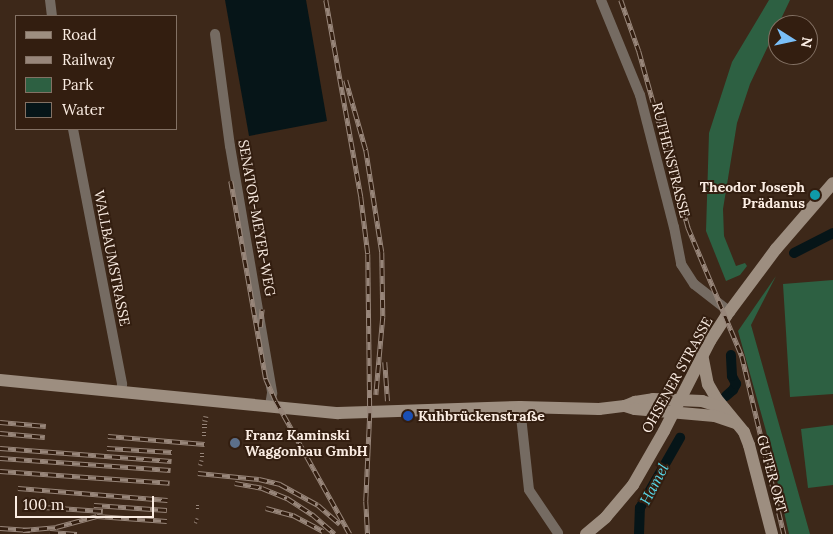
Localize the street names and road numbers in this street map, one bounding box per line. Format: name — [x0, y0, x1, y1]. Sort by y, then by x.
street label: RUTHENSTRASSE — [649, 101, 693, 219]
street label: SENATOR-MEYER-WEG — [235, 138, 279, 298]
street label: WALLBAUMSTRASSE — [91, 189, 133, 327]
street label: OHSENER STRASSE — [638, 314, 716, 436]
street label: GUTER ORT — [754, 433, 790, 515]

